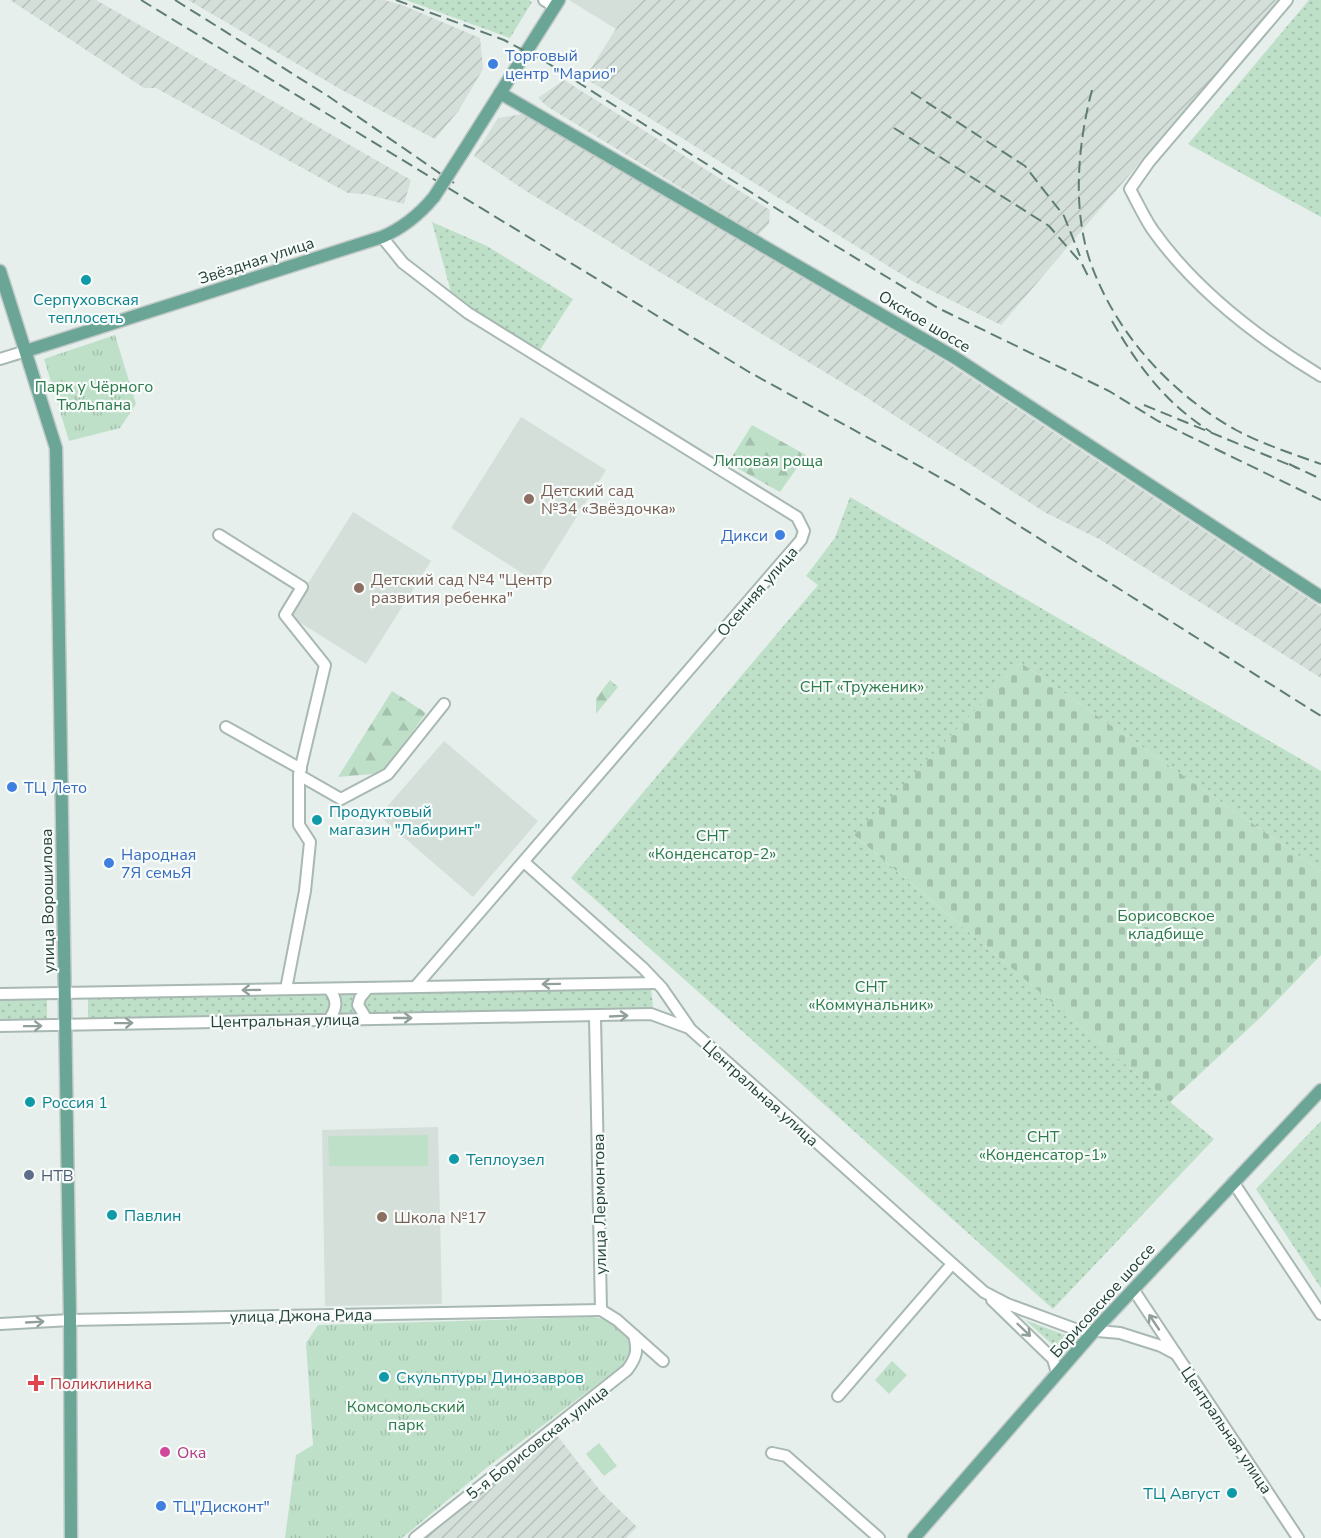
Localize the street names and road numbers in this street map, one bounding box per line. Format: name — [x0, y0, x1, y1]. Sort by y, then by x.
street label: Звёздная улица — [196, 232, 317, 290]
street label: Окское шоссе — [874, 286, 975, 358]
street label: Осенняя улица — [712, 542, 803, 642]
street label: улица Ворошилова — [36, 828, 60, 974]
street label: Центральная улица — [210, 1009, 360, 1033]
street label: Центральная улица — [698, 1036, 823, 1152]
street label: улица Лермонтова — [588, 1133, 612, 1275]
street label: Борисовское шоссе — [1045, 1239, 1160, 1363]
street label: улица Джона Рида — [230, 1304, 372, 1328]
street label: Центральная улица — [1175, 1363, 1277, 1499]
street label: 5-я Борисовская улица — [462, 1380, 613, 1505]

